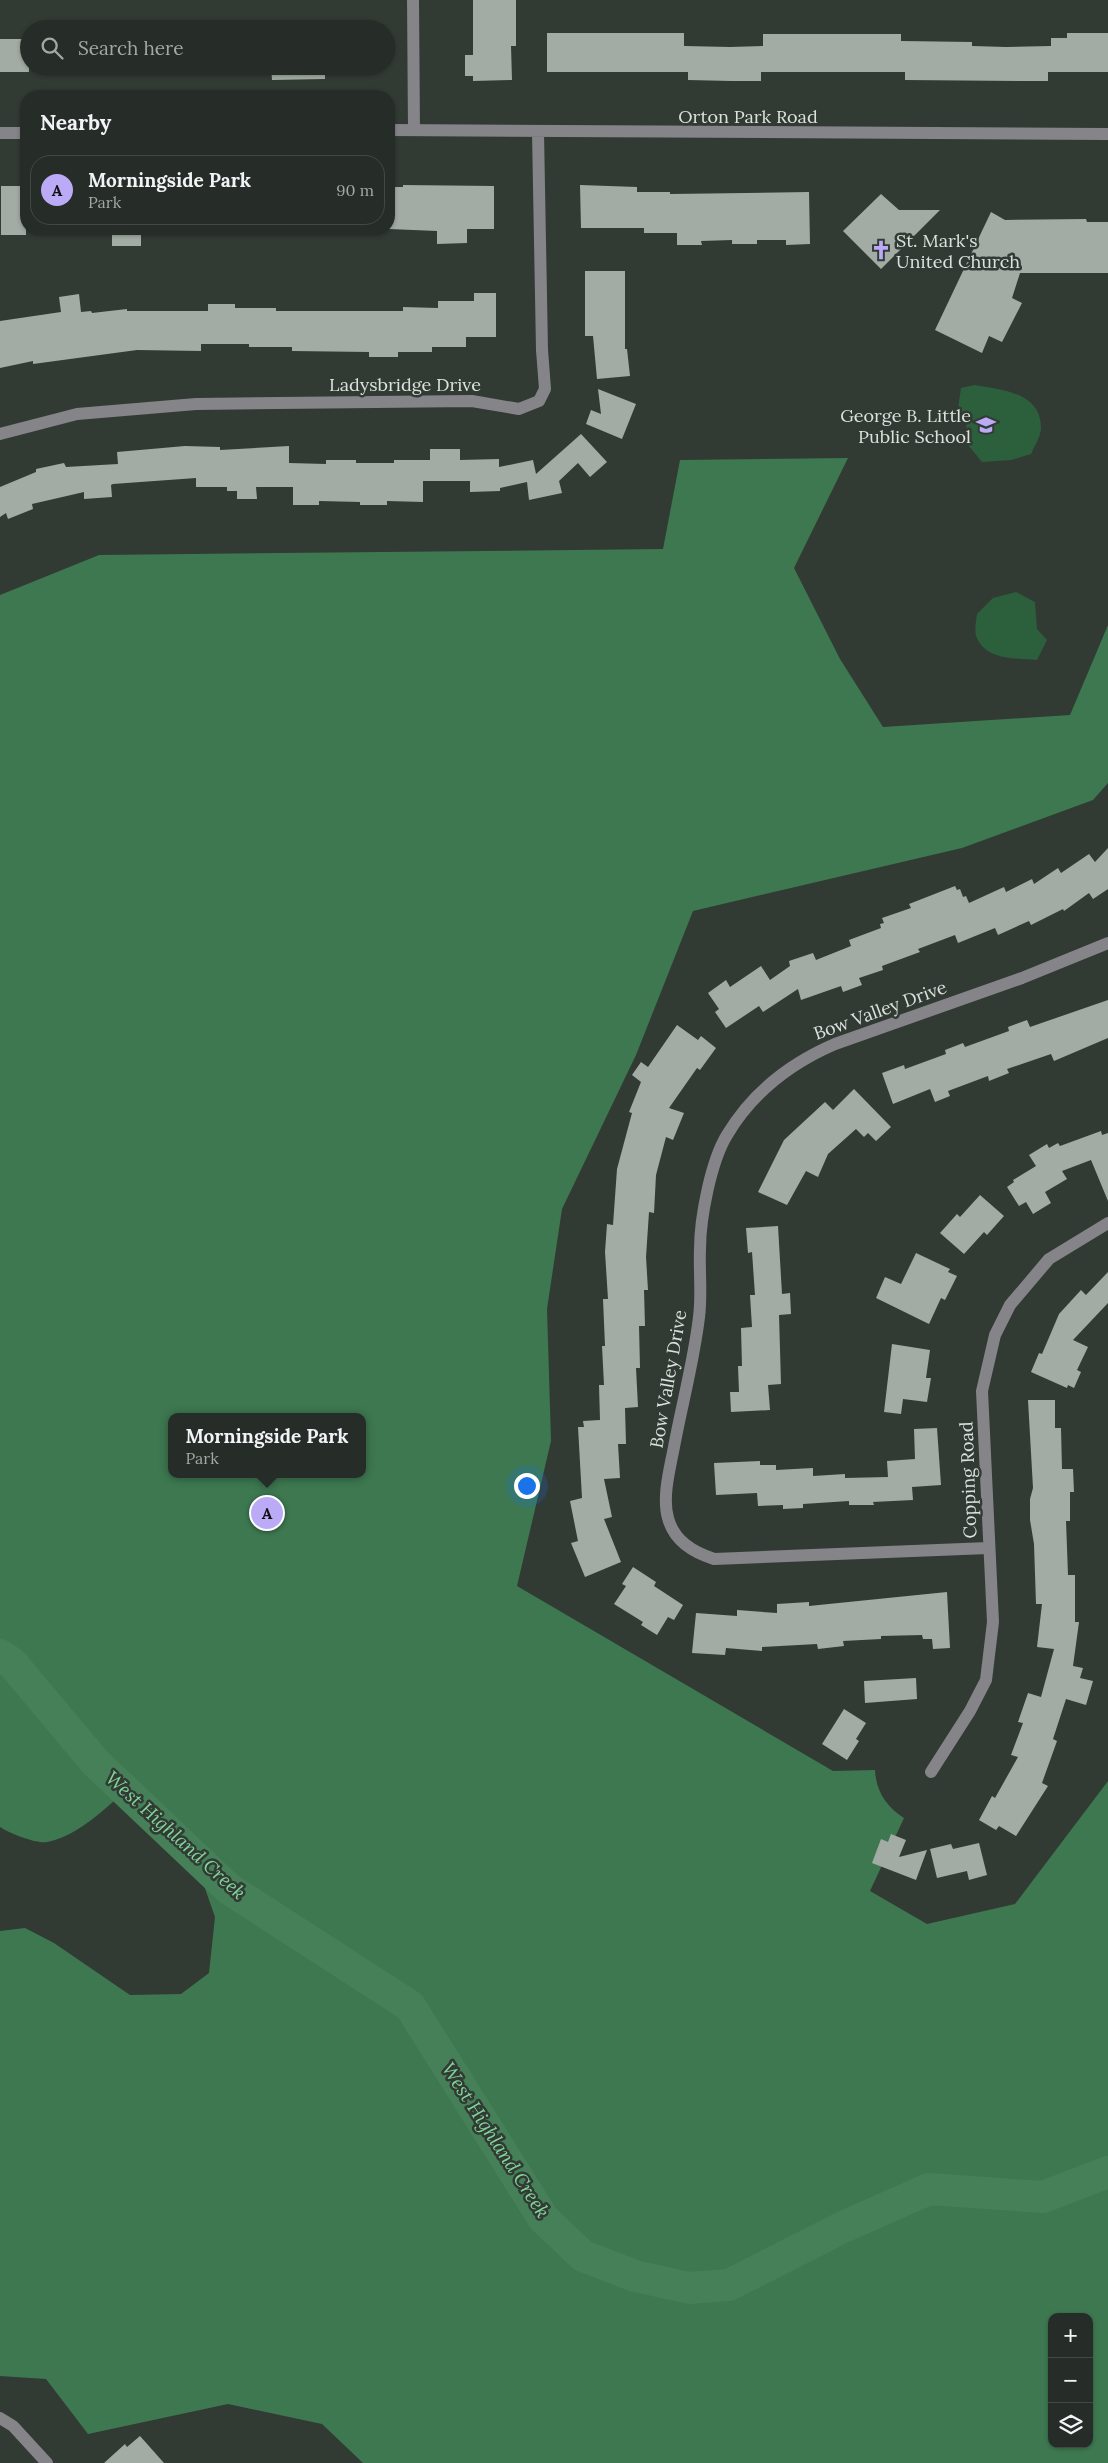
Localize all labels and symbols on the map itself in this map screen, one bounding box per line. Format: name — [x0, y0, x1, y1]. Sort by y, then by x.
street label: Orton Park Road — [678, 105, 818, 128]
place label: St. Mark's United Church — [896, 229, 1020, 273]
church icon: St. Mark's United Church — [870, 239, 892, 261]
street label: Ladysbridge Drive — [329, 373, 481, 396]
place label: George B. Little Public School — [840, 404, 971, 448]
school or university icon: George B. Little Public School — [975, 414, 997, 436]
street label: Bow Valley Drive — [810, 975, 950, 1045]
street label: Bow Valley Drive — [645, 1308, 692, 1450]
street label: Copping Road — [954, 1421, 982, 1539]
your location — [514, 1473, 540, 1499]
pin: A — [251, 1494, 283, 1532]
water label: West Highland Creek — [101, 1766, 251, 1904]
water label: West Highland Creek — [437, 2058, 555, 2222]

